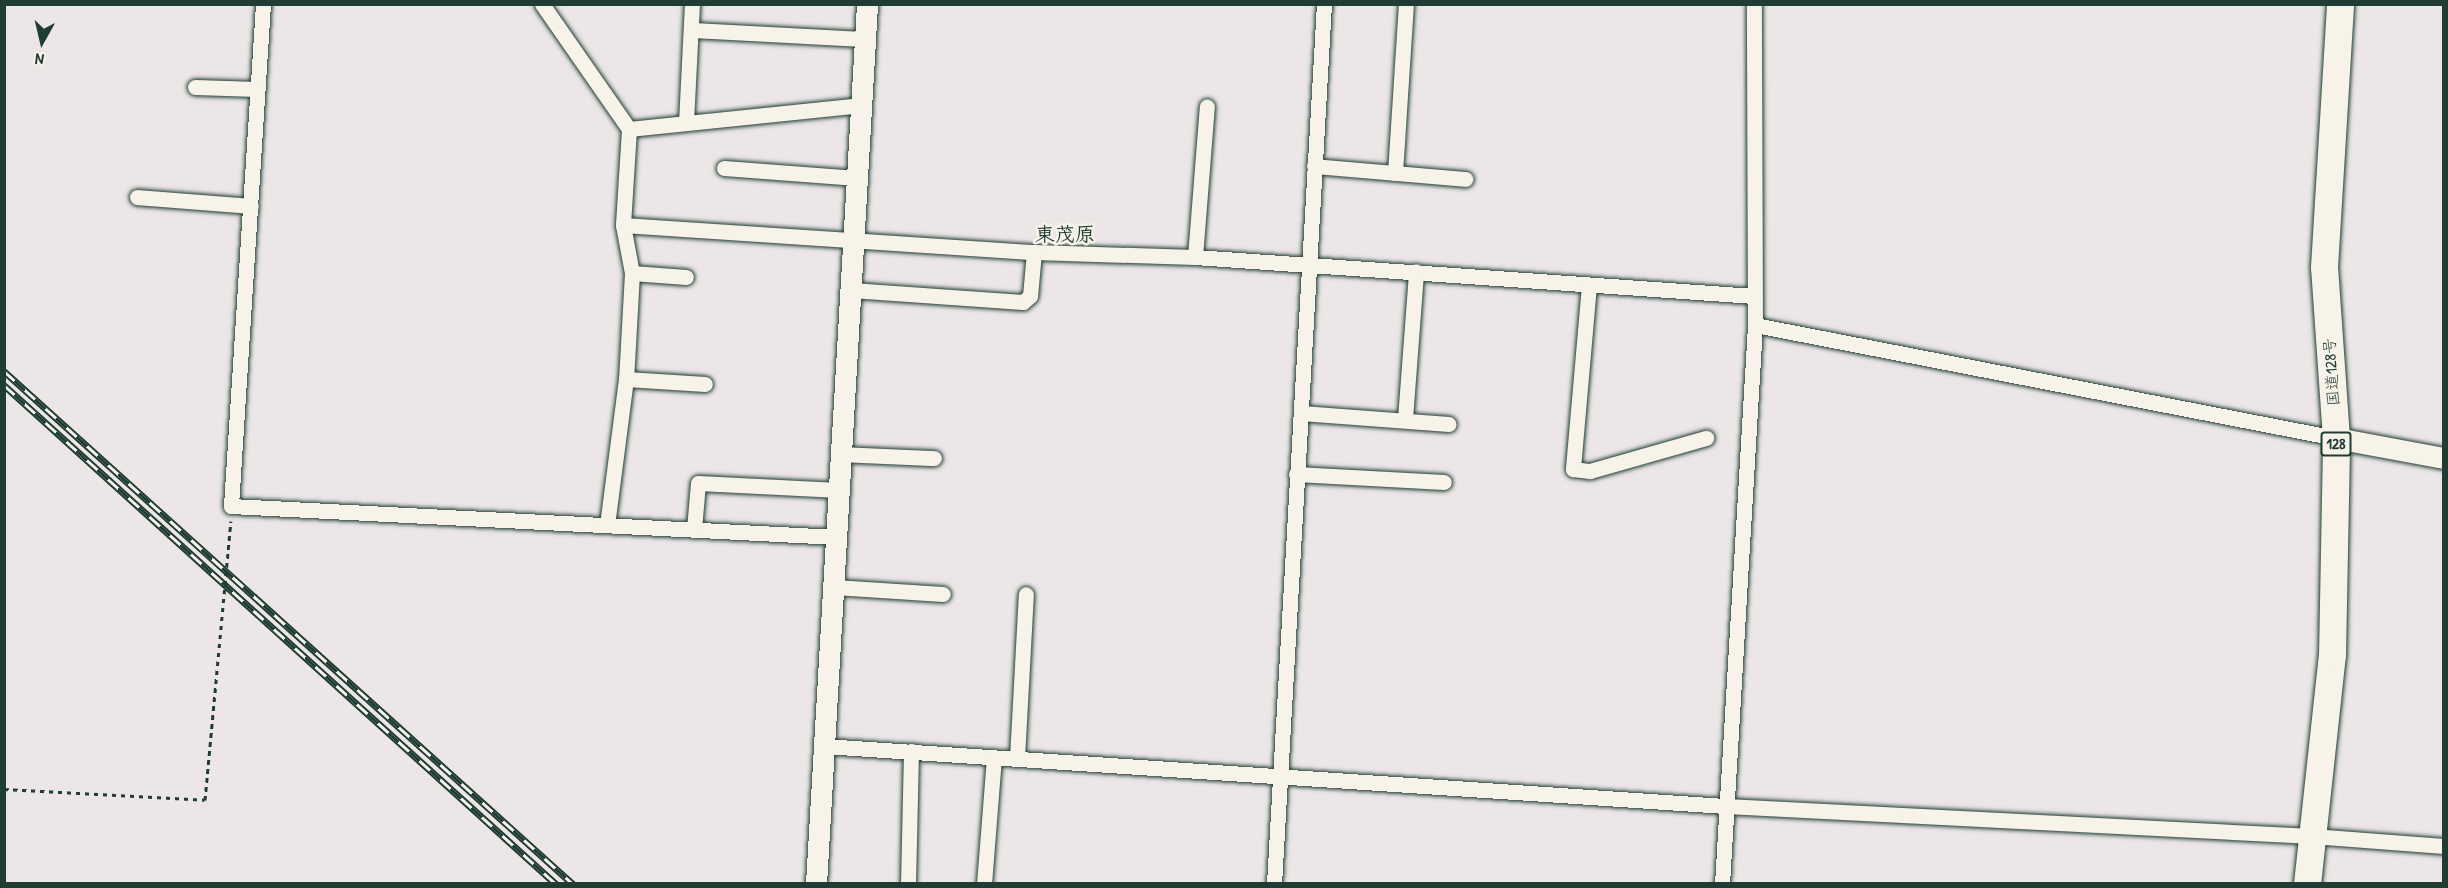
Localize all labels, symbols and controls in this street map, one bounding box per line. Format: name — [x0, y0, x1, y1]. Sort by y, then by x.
north arrow — [12, 12, 72, 72]
text: N — [34, 48, 45, 71]
district label: 東茂原 — [1035, 221, 1095, 245]
street label: 国道128号 — [2319, 337, 2343, 407]
road number: 128 — [2320, 432, 2352, 456]

